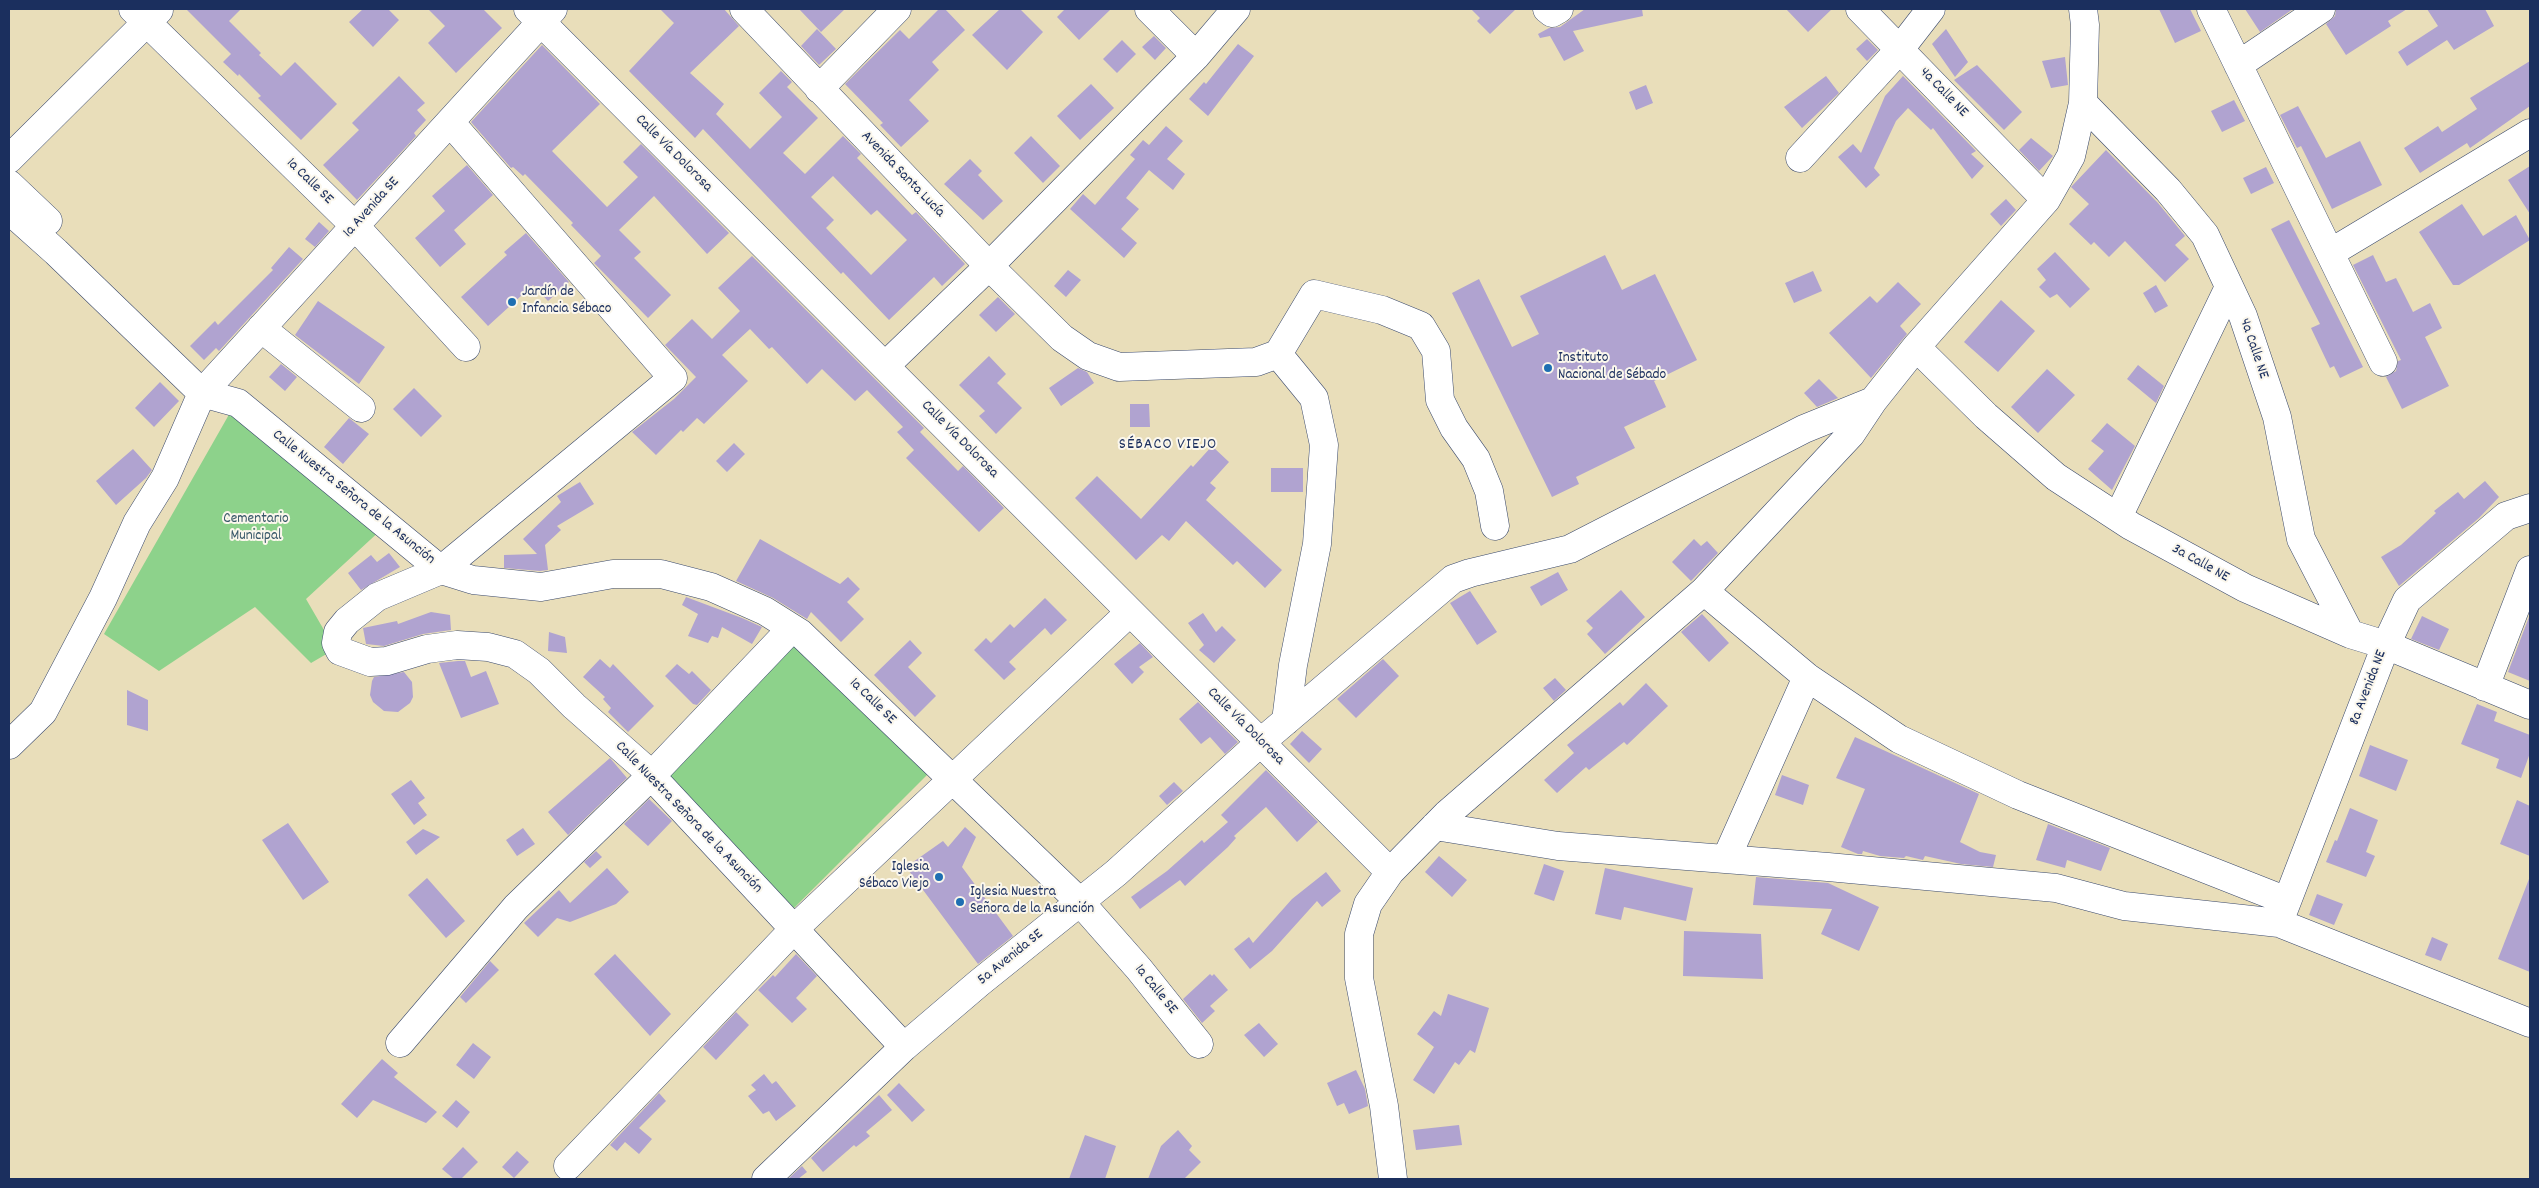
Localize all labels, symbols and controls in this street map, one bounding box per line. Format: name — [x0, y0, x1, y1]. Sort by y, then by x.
street label: 4a Calle NE — [1915, 64, 1971, 122]
street label: Calle Vía Dolorosa — [630, 111, 716, 197]
street label: Avenida Santa Lucía — [856, 128, 948, 222]
street label: 1a Calle SE — [282, 155, 336, 209]
street label: 1a Avenida SE — [340, 174, 404, 242]
place label: Jardín de Infancia Sébaco — [522, 284, 611, 319]
marker: Jardín de Infancia Sébaco — [506, 296, 518, 308]
street label: 4a Calle NE — [2234, 317, 2272, 381]
place label: Instituto Nacional de Sébado — [1558, 350, 1666, 385]
marker: Instituto Nacional de Sébado — [1542, 362, 1554, 374]
street label: Calle Vía Dolorosa — [916, 397, 1002, 483]
street label: Calle Nuestra Señora de la Asunción — [268, 427, 438, 569]
district label: SÉBACO VIEJO — [1117, 436, 1219, 456]
park label: Cementario Municipal — [223, 511, 289, 546]
street label: 3a Calle NE — [2168, 541, 2232, 587]
street label: 8a Avenida NE — [2346, 648, 2392, 728]
street label: 1a Calle SE — [845, 675, 899, 729]
street label: Calle Vía Dolorosa — [1202, 684, 1288, 770]
street label: Calle Nuestra Señora de la Asunción — [611, 738, 765, 898]
place label: Iglesia Sébaco Viejo — [859, 859, 929, 894]
marker: Iglesia Sébaco Viejo — [933, 871, 945, 883]
place label: Iglesia Nuestra Señora de la Asunción — [970, 884, 1094, 919]
marker: Iglesia Nuestra Señora de la Asunción — [954, 896, 966, 908]
street label: 5a Avenida SE — [975, 926, 1047, 990]
street label: 1a Calle SE — [1130, 961, 1180, 1019]

